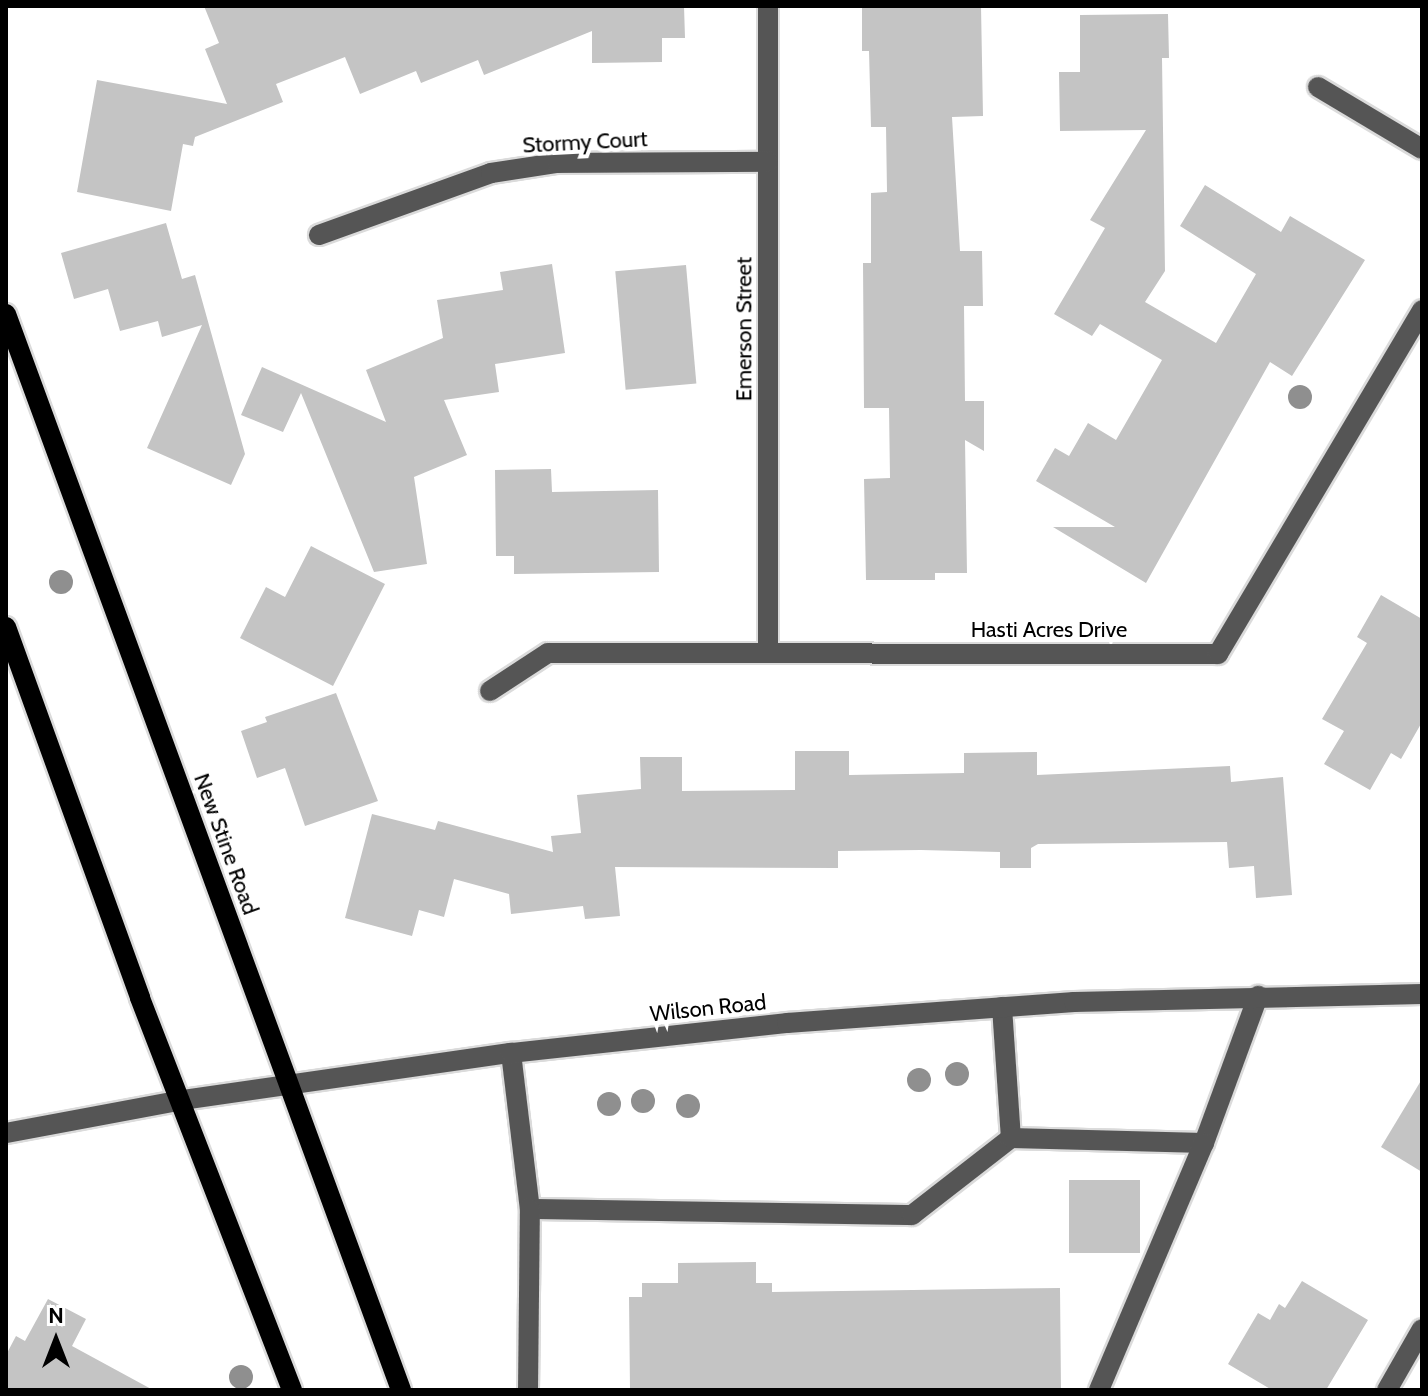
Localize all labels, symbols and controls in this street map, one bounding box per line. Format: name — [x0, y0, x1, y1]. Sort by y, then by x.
street label: Stormy Court — [522, 126, 648, 158]
street label: Emerson Street — [731, 257, 757, 401]
street label: Hasti Acres Drive — [971, 617, 1127, 643]
street label: New Stine Road — [188, 770, 264, 918]
street label: Wilson Road — [649, 989, 767, 1027]
north arrow — [16, 1300, 96, 1380]
text: N — [48, 1302, 64, 1329]

